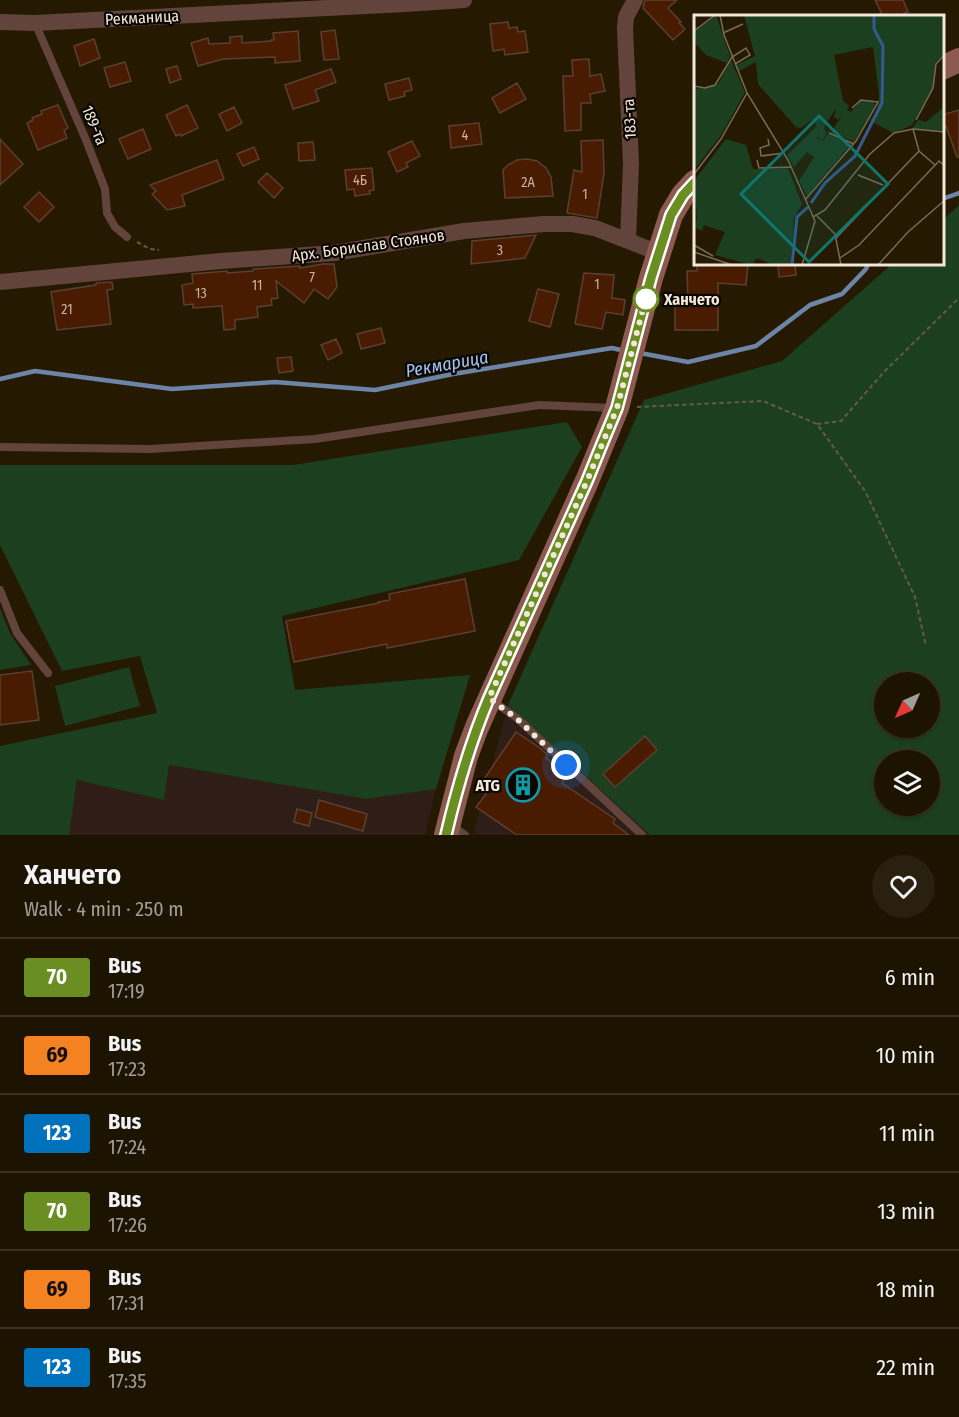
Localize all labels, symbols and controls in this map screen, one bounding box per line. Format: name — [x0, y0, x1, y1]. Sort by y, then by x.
street label: Рекманица — [104, 6, 180, 29]
inset map — [694, 15, 944, 266]
street label: 183-та — [619, 98, 640, 140]
street label: 189-та — [78, 103, 111, 148]
house number: 4 — [462, 127, 469, 144]
house number: 4Б — [353, 172, 367, 189]
house number: 2А — [521, 174, 535, 191]
house number: 1 — [582, 186, 588, 203]
street label: Арх. Борислав Стоянов — [290, 225, 446, 266]
house number: 3 — [497, 242, 503, 259]
house number: 7 — [309, 269, 315, 286]
house number: 1 — [594, 276, 600, 293]
house number: 11 — [252, 277, 262, 294]
house number: 13 — [195, 285, 207, 302]
marker: Ханчето — [633, 286, 659, 312]
place label: Ханчето — [663, 290, 720, 309]
house number: 21 — [61, 301, 73, 318]
water label: Рекмарица — [404, 346, 490, 382]
north arrow — [874, 672, 940, 738]
map controls — [874, 672, 940, 816]
your location — [551, 750, 581, 780]
button: layers — [874, 750, 940, 816]
building icon: ATG — [505, 767, 541, 803]
place label: ATG — [474, 776, 500, 795]
button: heart — [872, 855, 935, 918]
text: Ханчето — [24, 858, 121, 891]
text: Walk · 4 min · 250 m — [24, 897, 184, 921]
text: Bus — [108, 952, 141, 979]
text: 70 — [47, 964, 67, 990]
text: 6 min — [885, 964, 935, 991]
text: 17:19 — [108, 979, 145, 1003]
text: Bus — [108, 1030, 141, 1057]
text: 69 — [46, 1042, 68, 1068]
text: 10 min — [876, 1042, 935, 1069]
text: 17:23 — [108, 1057, 146, 1081]
text: Bus — [108, 1108, 141, 1135]
text: 123 — [43, 1120, 71, 1146]
text: 11 min — [879, 1120, 935, 1147]
text: 17:24 — [108, 1135, 146, 1159]
text: Bus — [108, 1186, 141, 1213]
text: 70 — [47, 1198, 67, 1224]
text: 13 min — [877, 1198, 935, 1225]
text: 17:26 — [108, 1213, 147, 1237]
text: Bus — [108, 1264, 141, 1291]
text: 69 — [46, 1276, 68, 1302]
text: 18 min — [876, 1276, 935, 1303]
text: 17:31 — [108, 1291, 145, 1315]
text: Bus — [108, 1342, 141, 1369]
text: 123 — [43, 1354, 71, 1380]
text: 22 min — [876, 1354, 935, 1381]
text: 17:35 — [108, 1369, 147, 1393]

